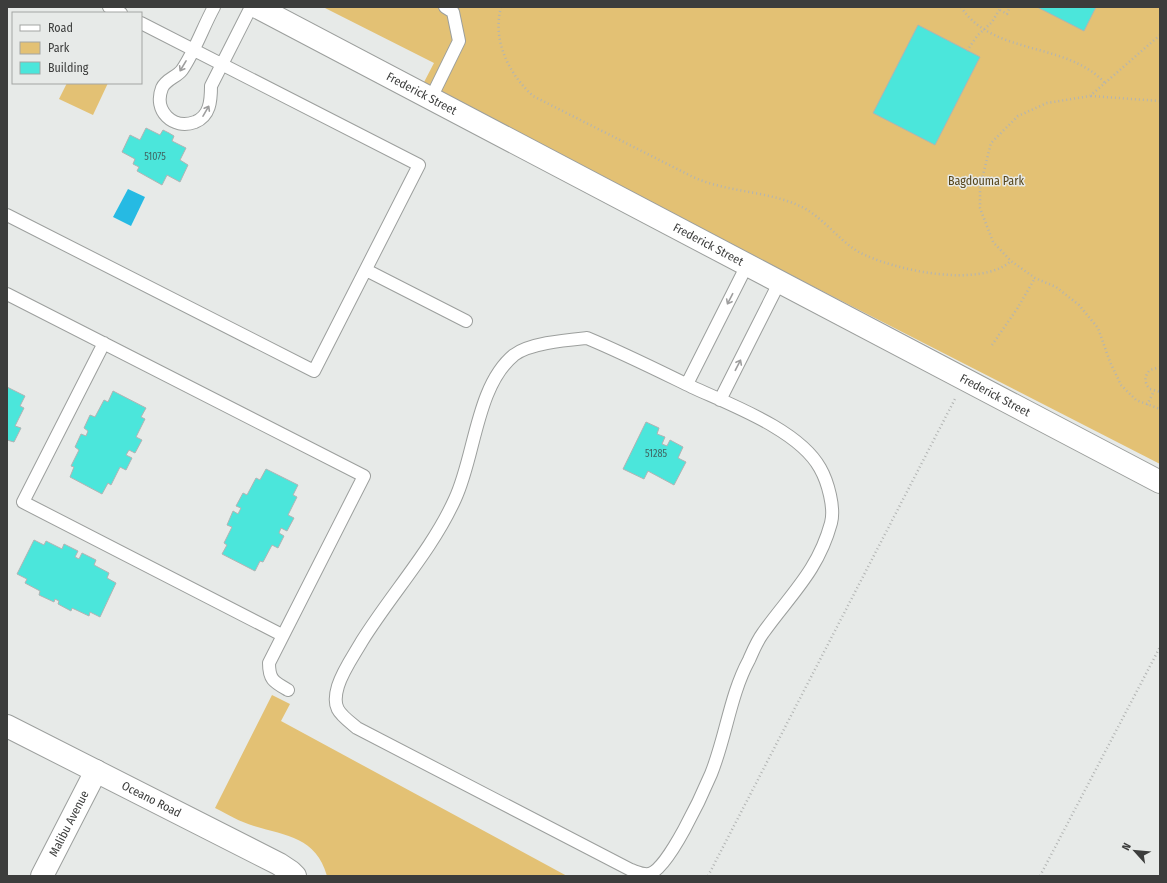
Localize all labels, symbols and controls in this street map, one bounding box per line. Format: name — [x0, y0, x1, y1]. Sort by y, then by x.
legend — [12, 12, 142, 84]
text: Road — [48, 21, 73, 35]
text: Park — [48, 41, 70, 55]
one-way arrow — [179, 60, 187, 71]
text: Building — [48, 61, 89, 75]
street label: Frederick Street — [384, 69, 459, 118]
one-way arrow — [203, 105, 210, 117]
house number: 51075 — [144, 151, 166, 163]
park label: Bagdouma Park — [948, 174, 1024, 188]
street label: Frederick Street — [671, 220, 746, 269]
one-way arrow — [726, 293, 733, 305]
one-way arrow — [734, 359, 742, 371]
street label: Frederick Street — [958, 371, 1033, 419]
house number: 51285 — [645, 448, 667, 460]
street label: Oceano Road — [120, 778, 183, 820]
street label: Malibu Avenue — [46, 788, 92, 859]
north arrow — [1115, 831, 1155, 871]
text: N — [1119, 841, 1134, 853]

